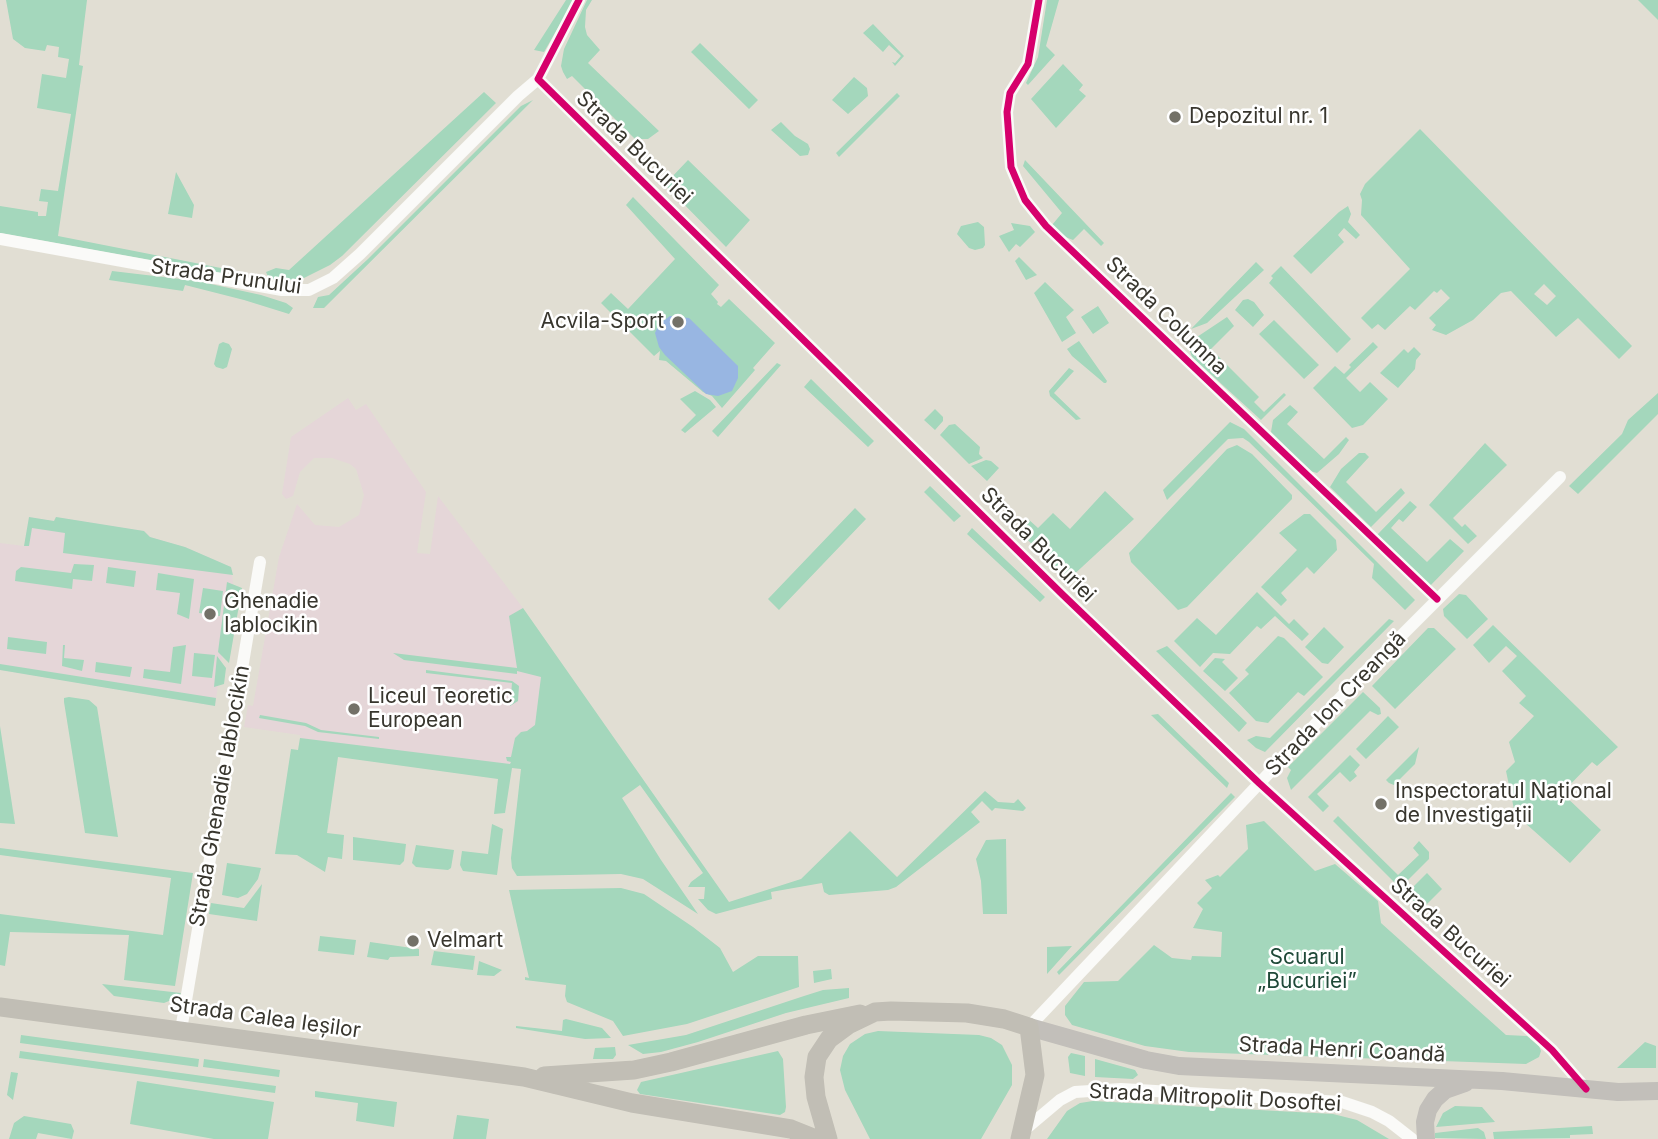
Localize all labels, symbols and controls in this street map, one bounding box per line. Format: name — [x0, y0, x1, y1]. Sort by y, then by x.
street label: Strada Bucuriei — [571, 86, 697, 210]
place label: Depozitul nr. 1 — [1189, 104, 1328, 130]
marker: Depozitul nr. 1 — [1167, 109, 1183, 125]
street label: Strada Columna — [1100, 252, 1232, 380]
street label: Strada Prunului — [149, 254, 303, 300]
place label: Acvila-Sport — [540, 309, 664, 335]
marker: Acvila-Sport — [670, 314, 686, 330]
street label: Strada Bucuriei — [975, 482, 1101, 608]
place label: Ghenadie Iablocikin — [224, 589, 319, 639]
marker: Ghenadie Iablocikin — [202, 606, 218, 622]
street label: Strada Ion Creangă — [1260, 626, 1412, 782]
street label: Strada Ghenadie Iablocikin — [185, 663, 255, 929]
place label: Liceul Teoretic European — [368, 684, 513, 734]
marker: Liceul Teoretic European — [346, 701, 362, 717]
place label: Inspectoratul Național de Investigații — [1395, 779, 1612, 829]
marker: Inspectoratul Național de Investigații — [1373, 796, 1389, 812]
street label: Strada Bucuriei — [1385, 873, 1515, 993]
place label: Velmart — [427, 928, 503, 954]
marker: Velmart — [405, 933, 421, 949]
park label: Scuarul „Bucuriei” — [1257, 945, 1357, 995]
street label: Strada Calea Ieșilor — [168, 992, 362, 1044]
street label: Strada Henri Coandă — [1238, 1032, 1446, 1068]
street label: Strada Mitropolit Dosoftei — [1088, 1079, 1342, 1117]

